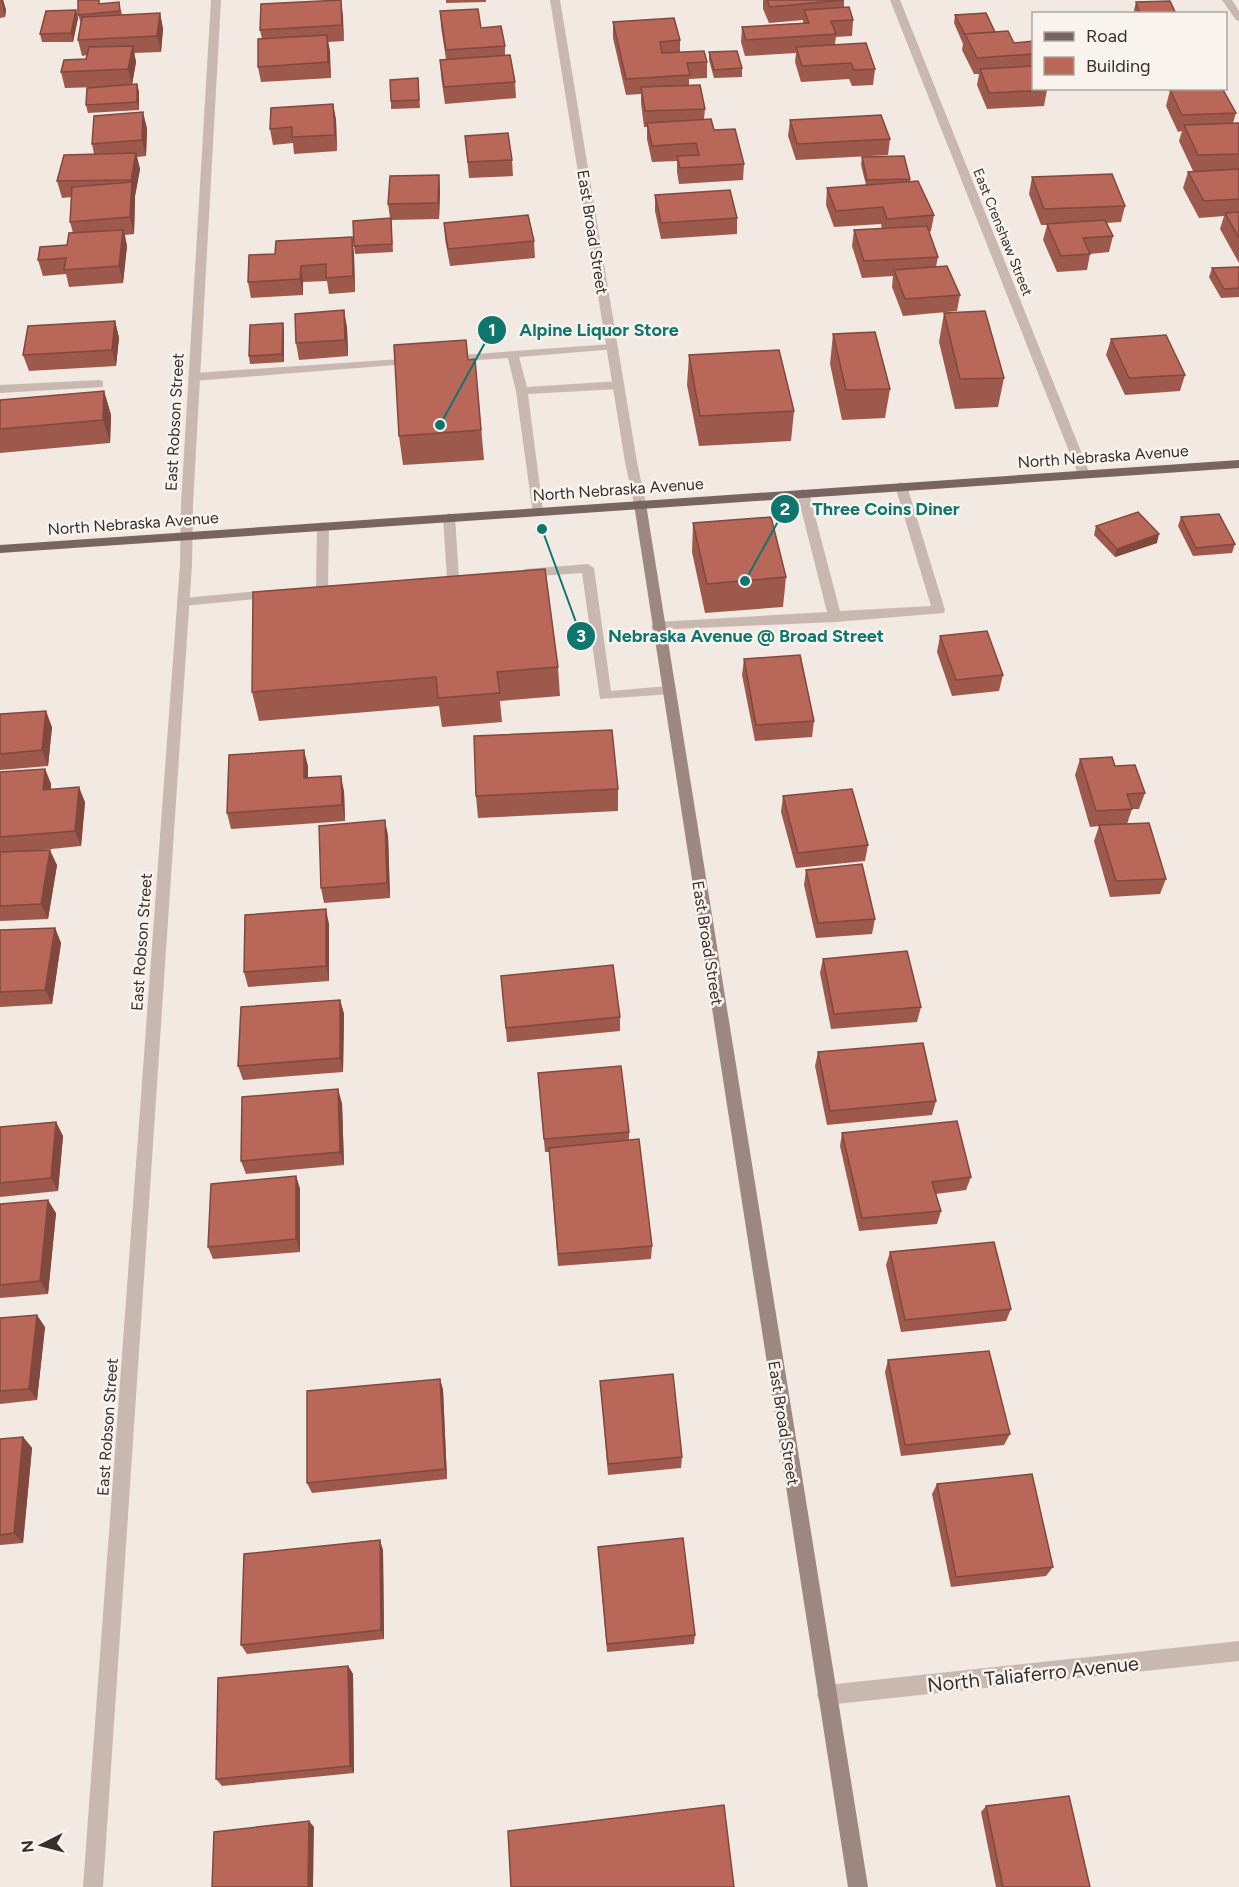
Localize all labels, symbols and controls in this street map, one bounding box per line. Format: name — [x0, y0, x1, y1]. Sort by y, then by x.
legend — [1032, 12, 1227, 90]
text: Road — [1086, 25, 1127, 47]
text: Building — [1086, 55, 1151, 77]
street label: East Crenshaw Street — [969, 166, 1036, 298]
street label: East Broad Street — [573, 168, 612, 296]
callout: Alpine Liquor Store — [477, 312, 691, 348]
text: 1 — [488, 319, 496, 341]
text: Alpine Liquor Store — [519, 319, 679, 341]
street label: East Robson Street — [161, 353, 188, 492]
street label: North Nebraska Avenue — [1017, 441, 1189, 472]
street label: North Nebraska Avenue — [532, 474, 704, 505]
callout: Three Coins Diner — [770, 491, 972, 527]
text: 2 — [780, 498, 790, 520]
text: Three Coins Diner — [812, 498, 960, 520]
street label: North Nebraska Avenue — [47, 508, 219, 539]
callout: Nebraska Avenue @ Broad Street — [566, 618, 896, 654]
text: 3 — [576, 625, 586, 647]
text: Nebraska Avenue @ Broad Street — [608, 625, 884, 647]
street label: East Robson Street — [127, 872, 156, 1012]
street label: East Broad Street — [688, 879, 727, 1007]
street label: East Robson Street — [93, 1357, 122, 1497]
street label: East Broad Street — [764, 1359, 803, 1487]
street label: North Taliaferro Avenue — [926, 1651, 1140, 1697]
north arrow — [12, 1815, 72, 1875]
text: N — [17, 1839, 38, 1854]

